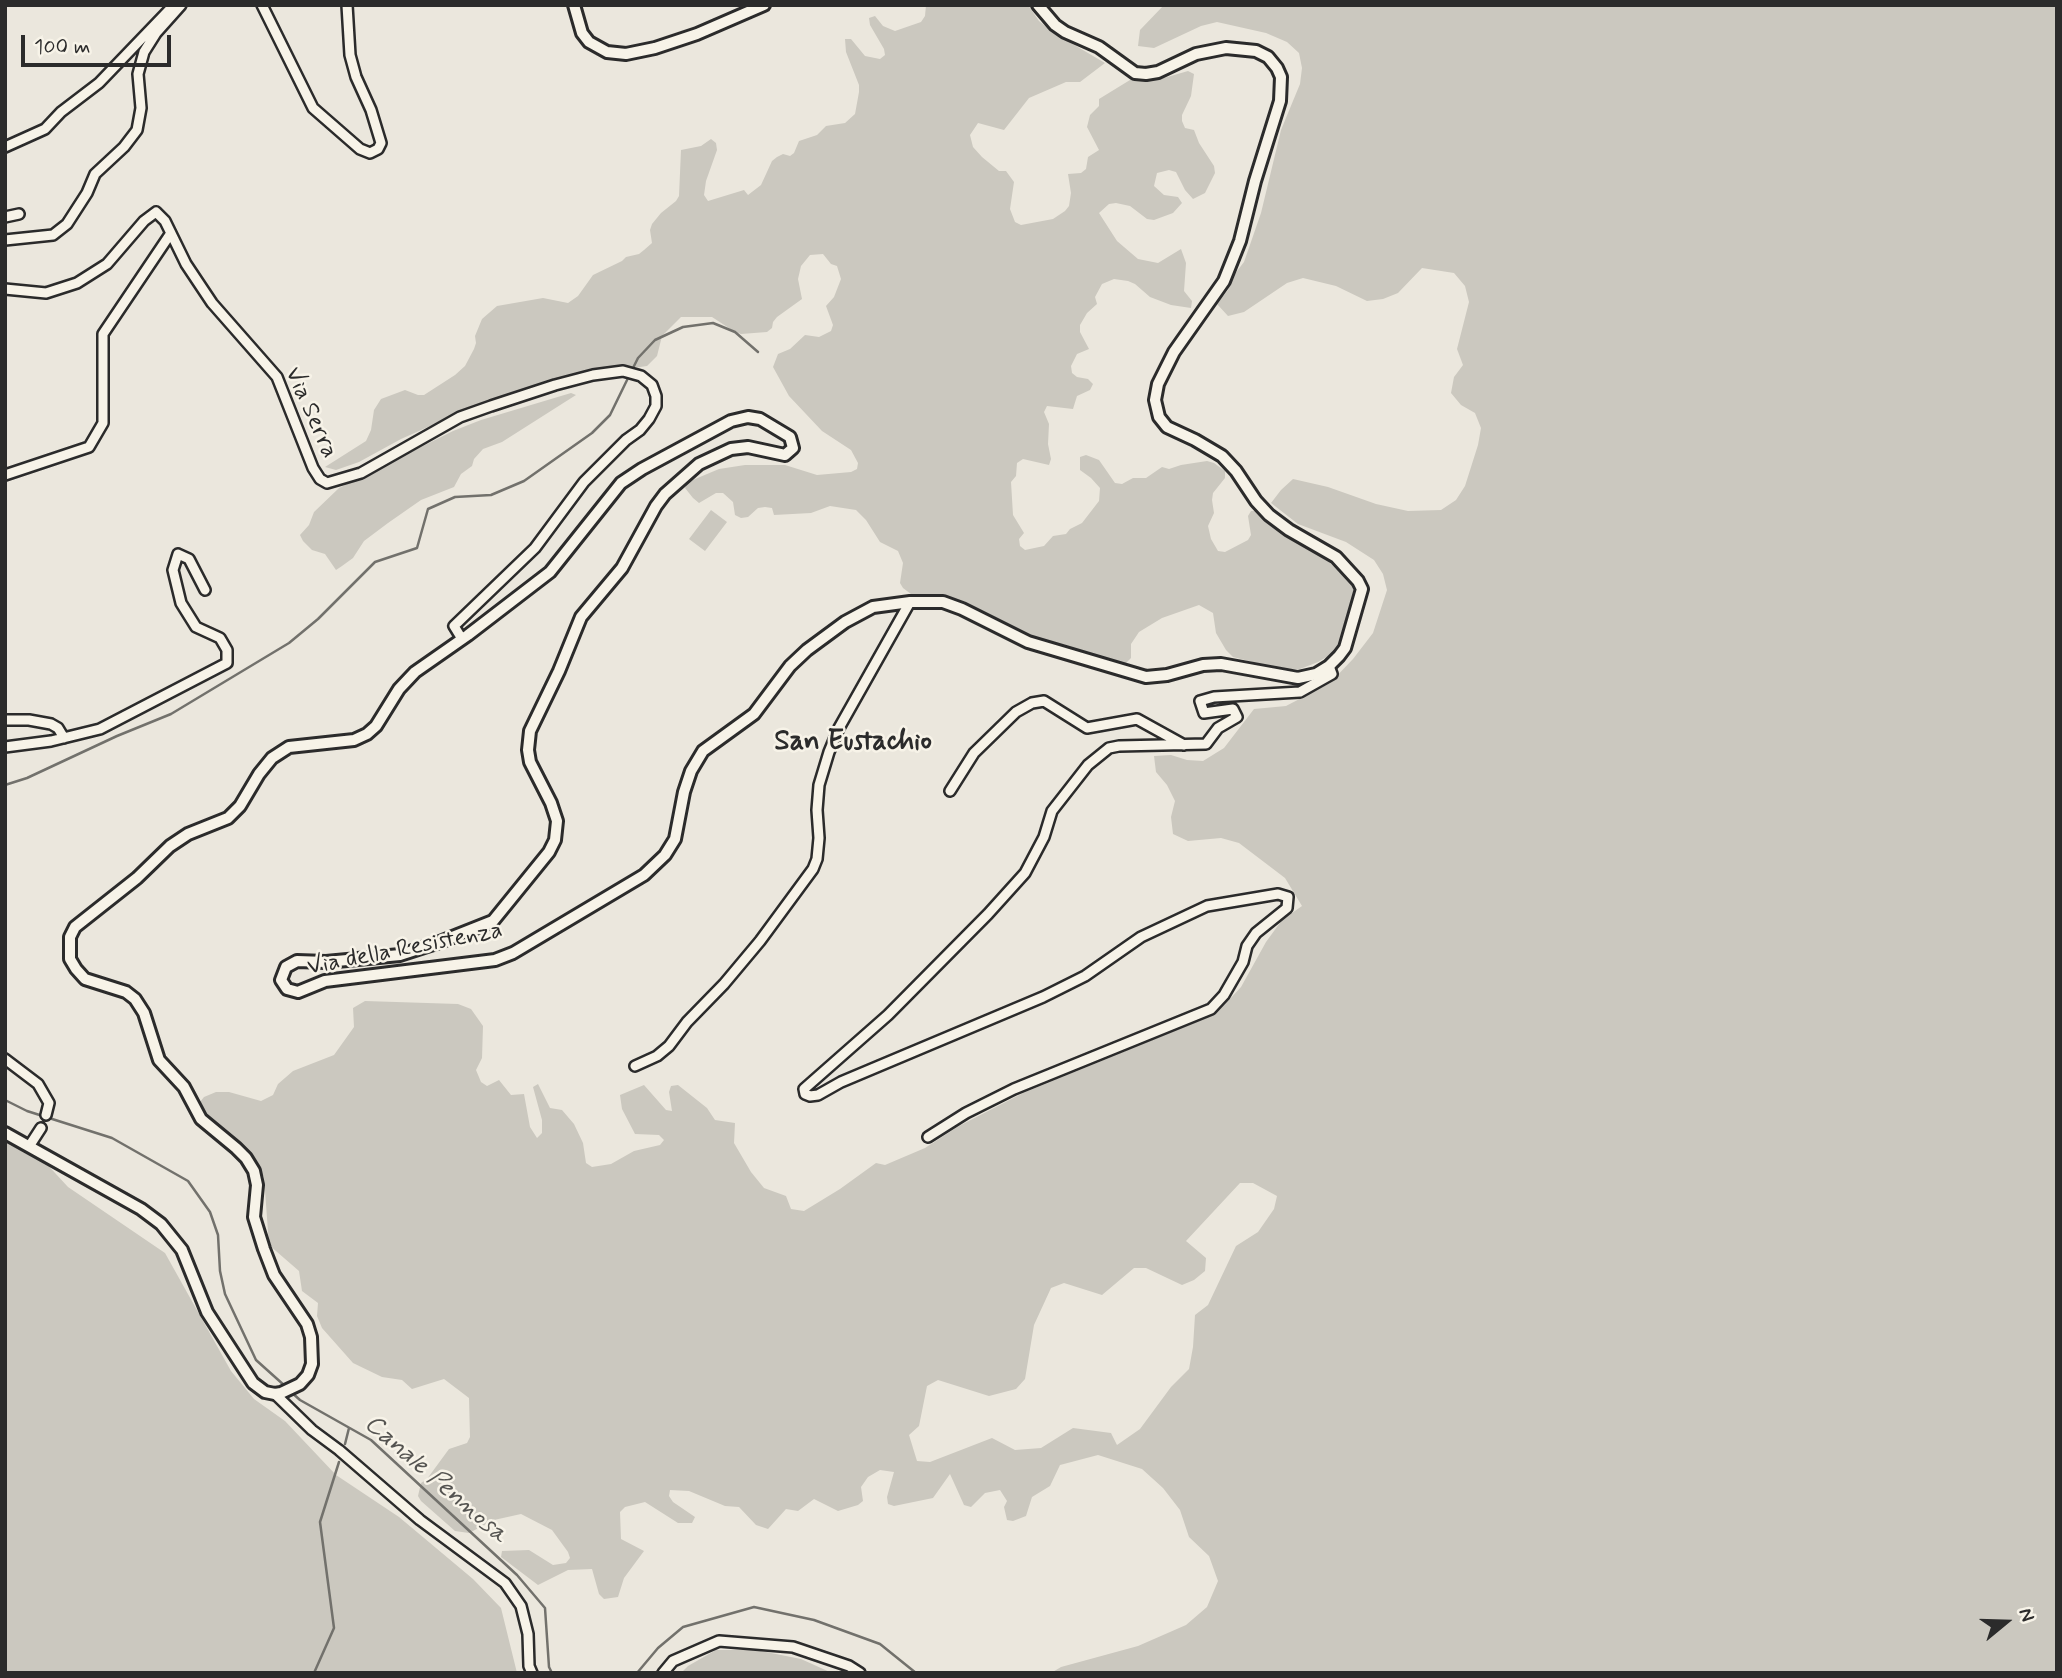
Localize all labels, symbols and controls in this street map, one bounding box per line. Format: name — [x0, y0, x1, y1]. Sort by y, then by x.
scale bar — [24, 21, 175, 65]
text: 100 m — [34, 33, 90, 61]
street label: Via Serra — [277, 363, 343, 463]
district label: San Eustachio — [774, 726, 932, 760]
street label: Via della Resistenza — [305, 917, 505, 983]
water label: Canale Pennosa — [357, 1409, 513, 1551]
north arrow — [1971, 1587, 2041, 1657]
text: N — [2012, 1605, 2040, 1625]

